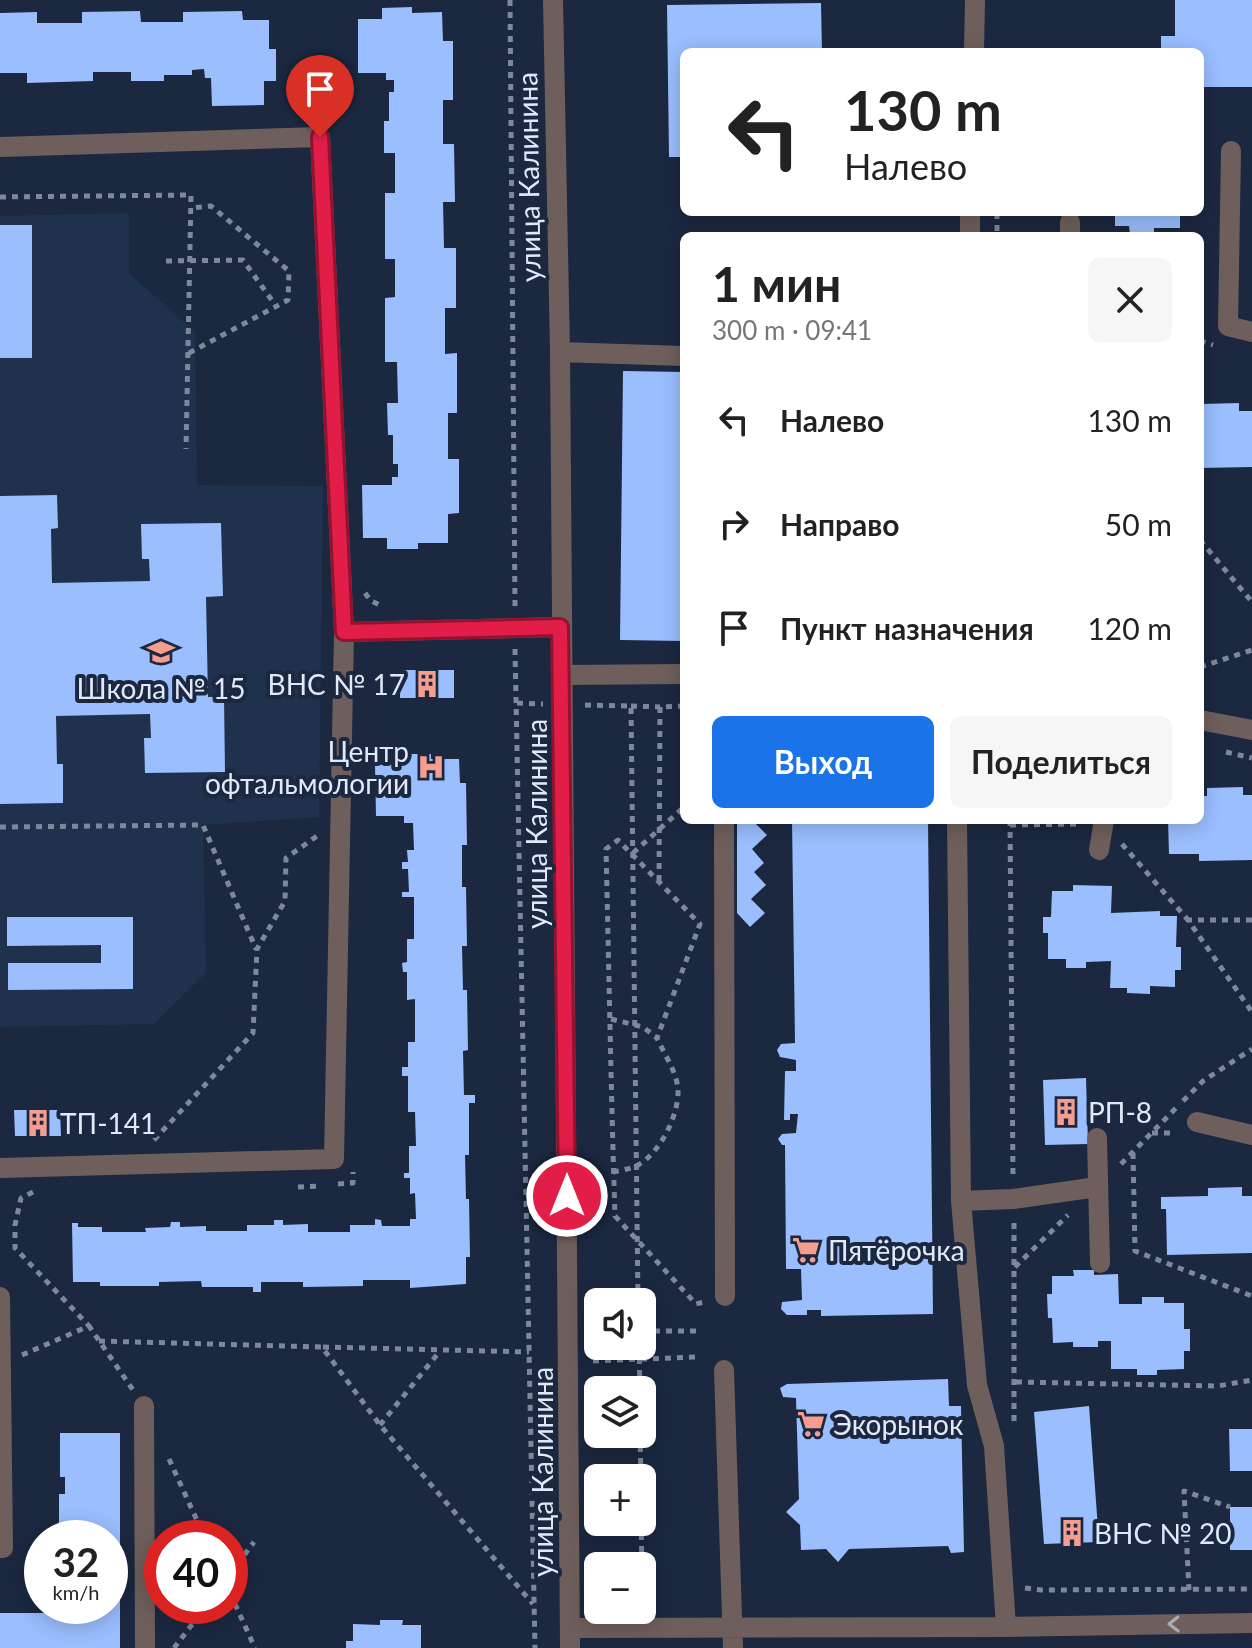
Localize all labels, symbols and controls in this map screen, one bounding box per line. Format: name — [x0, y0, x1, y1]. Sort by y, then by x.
pin — [286, 55, 354, 137]
icon: arrive — [298, 67, 342, 111]
street label: улица Калинина — [509, 72, 547, 282]
text: 130 m — [844, 76, 1002, 143]
icon: left — [712, 80, 816, 184]
text: Налево — [844, 144, 967, 188]
text: 1 мин — [712, 255, 841, 312]
button: close — [1088, 258, 1172, 342]
text: 300 m · 09:41 — [712, 314, 872, 346]
icon: left — [712, 398, 756, 442]
text: Налево — [780, 402, 884, 438]
text: 130 m — [1087, 402, 1172, 438]
icon: right — [712, 502, 756, 546]
text: Направо — [780, 506, 900, 542]
text: 50 m — [1105, 506, 1172, 542]
icon: arrive — [712, 606, 756, 650]
text: Пункт назначения — [780, 610, 1034, 646]
text: 120 m — [1087, 610, 1172, 646]
school or university icon: Школа № 15 — [146, 637, 176, 667]
place label: ВНС № 17 — [268, 667, 405, 701]
building icon: ВНС № 17 — [412, 669, 442, 699]
place label: Школа № 15 — [77, 671, 245, 705]
button: Выход — [712, 716, 934, 808]
button: Поделиться — [950, 716, 1172, 808]
street label: улица Калинина — [519, 719, 553, 929]
place label: Центр офтальмологии — [205, 734, 409, 800]
hospital icon: Центр офтальмологии — [416, 752, 446, 782]
place label: РП-8 — [1088, 1095, 1152, 1129]
building icon: РП-8 — [1051, 1097, 1081, 1127]
place label: ТП-141 — [60, 1106, 156, 1140]
building icon: ТП-141 — [23, 1108, 53, 1138]
position arrow — [525, 1154, 609, 1238]
place label: Пятёрочка — [828, 1233, 965, 1267]
supermarket icon: Пятёрочка — [791, 1235, 821, 1265]
map controls — [584, 1288, 656, 1624]
button: sound — [584, 1288, 656, 1360]
street label: улица Калинина — [525, 1367, 559, 1577]
button: layers — [584, 1376, 656, 1448]
place label: Экорынок — [833, 1407, 964, 1441]
supermarket icon: Экорынок — [796, 1409, 826, 1439]
button: + — [584, 1464, 656, 1536]
place label: ВНС № 20 — [1094, 1516, 1231, 1550]
building icon: ВНС № 20 — [1057, 1518, 1087, 1548]
speed limit sign: 40 — [144, 1520, 248, 1624]
text: 32 — [53, 1538, 99, 1586]
button: − — [584, 1552, 656, 1624]
text: km/h — [53, 1580, 99, 1604]
one-way arrow — [1167, 1615, 1180, 1633]

